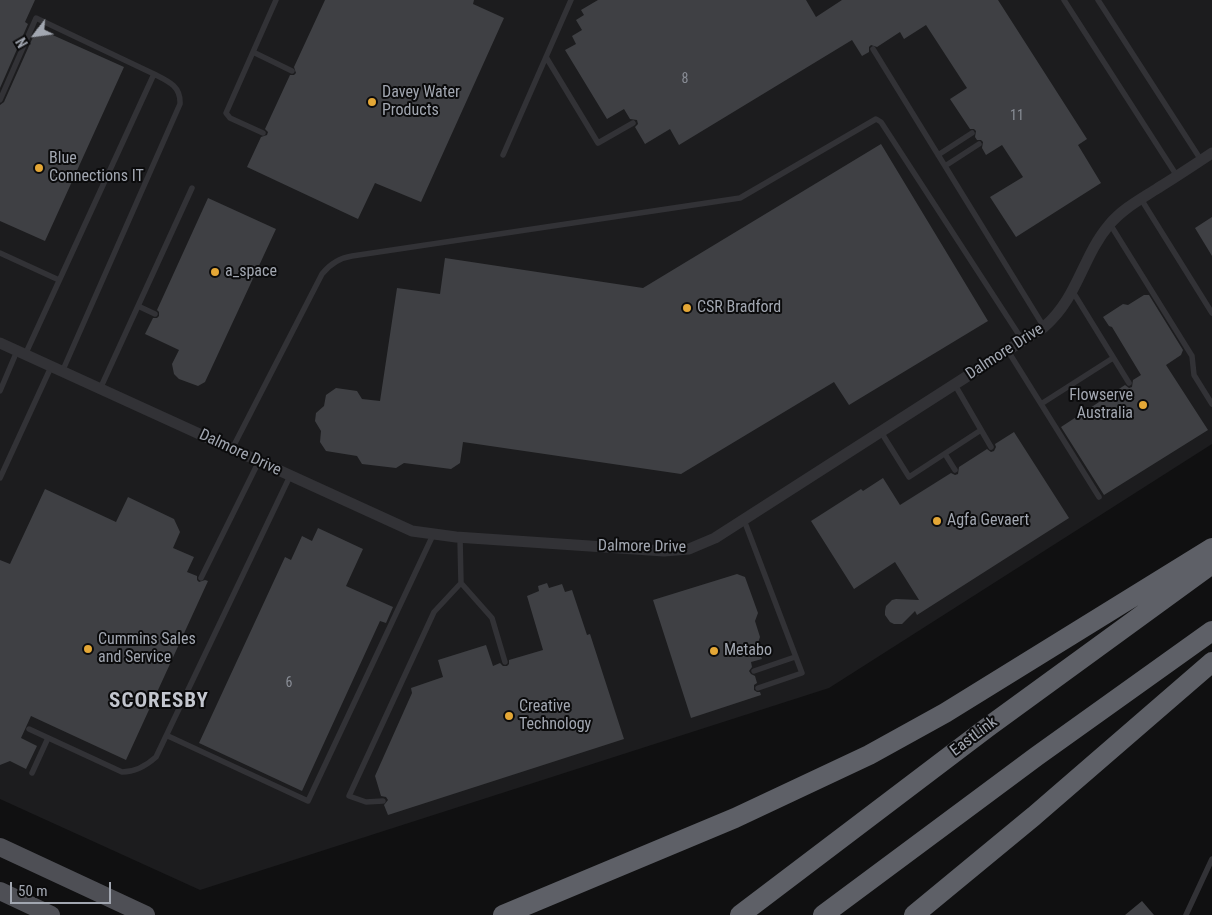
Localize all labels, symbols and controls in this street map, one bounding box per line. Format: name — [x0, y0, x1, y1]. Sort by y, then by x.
north arrow — [10, 10, 60, 60]
text: N — [13, 35, 31, 50]
house number: 8 — [682, 71, 688, 87]
place label: Davey Water Products — [382, 83, 460, 121]
marker: Davey Water Products — [366, 96, 378, 108]
house number: 11 — [1010, 108, 1024, 124]
place label: Blue Connections IT — [49, 149, 144, 187]
marker: Blue Connections IT — [33, 162, 45, 174]
place label: a_space — [225, 262, 277, 282]
marker: a_space — [209, 266, 221, 278]
place label: CSR Bradford — [697, 298, 781, 318]
marker: CSR Bradford — [681, 302, 693, 314]
street label: Dalmore Drive — [963, 320, 1047, 384]
place label: Flowserve Australia — [1069, 386, 1133, 424]
marker: Flowserve Australia — [1137, 399, 1149, 411]
street label: Dalmore Drive — [196, 426, 284, 480]
place label: Agfa Gevaert — [947, 511, 1029, 531]
marker: Agfa Gevaert — [931, 515, 943, 527]
street label: Dalmore Drive — [598, 537, 686, 557]
place label: Cummins Sales and Service — [98, 630, 196, 668]
place label: Metabo — [724, 641, 772, 661]
marker: Cummins Sales and Service — [82, 643, 94, 655]
marker: Metabo — [708, 645, 720, 657]
house number: 6 — [286, 675, 292, 691]
district label: SCORESBY — [108, 689, 210, 715]
place label: Creative Technology — [519, 697, 591, 735]
marker: Creative Technology — [503, 710, 515, 722]
street label: EastLink — [947, 713, 1001, 761]
scale bar — [12, 872, 114, 904]
text: 50 m — [18, 882, 48, 900]

